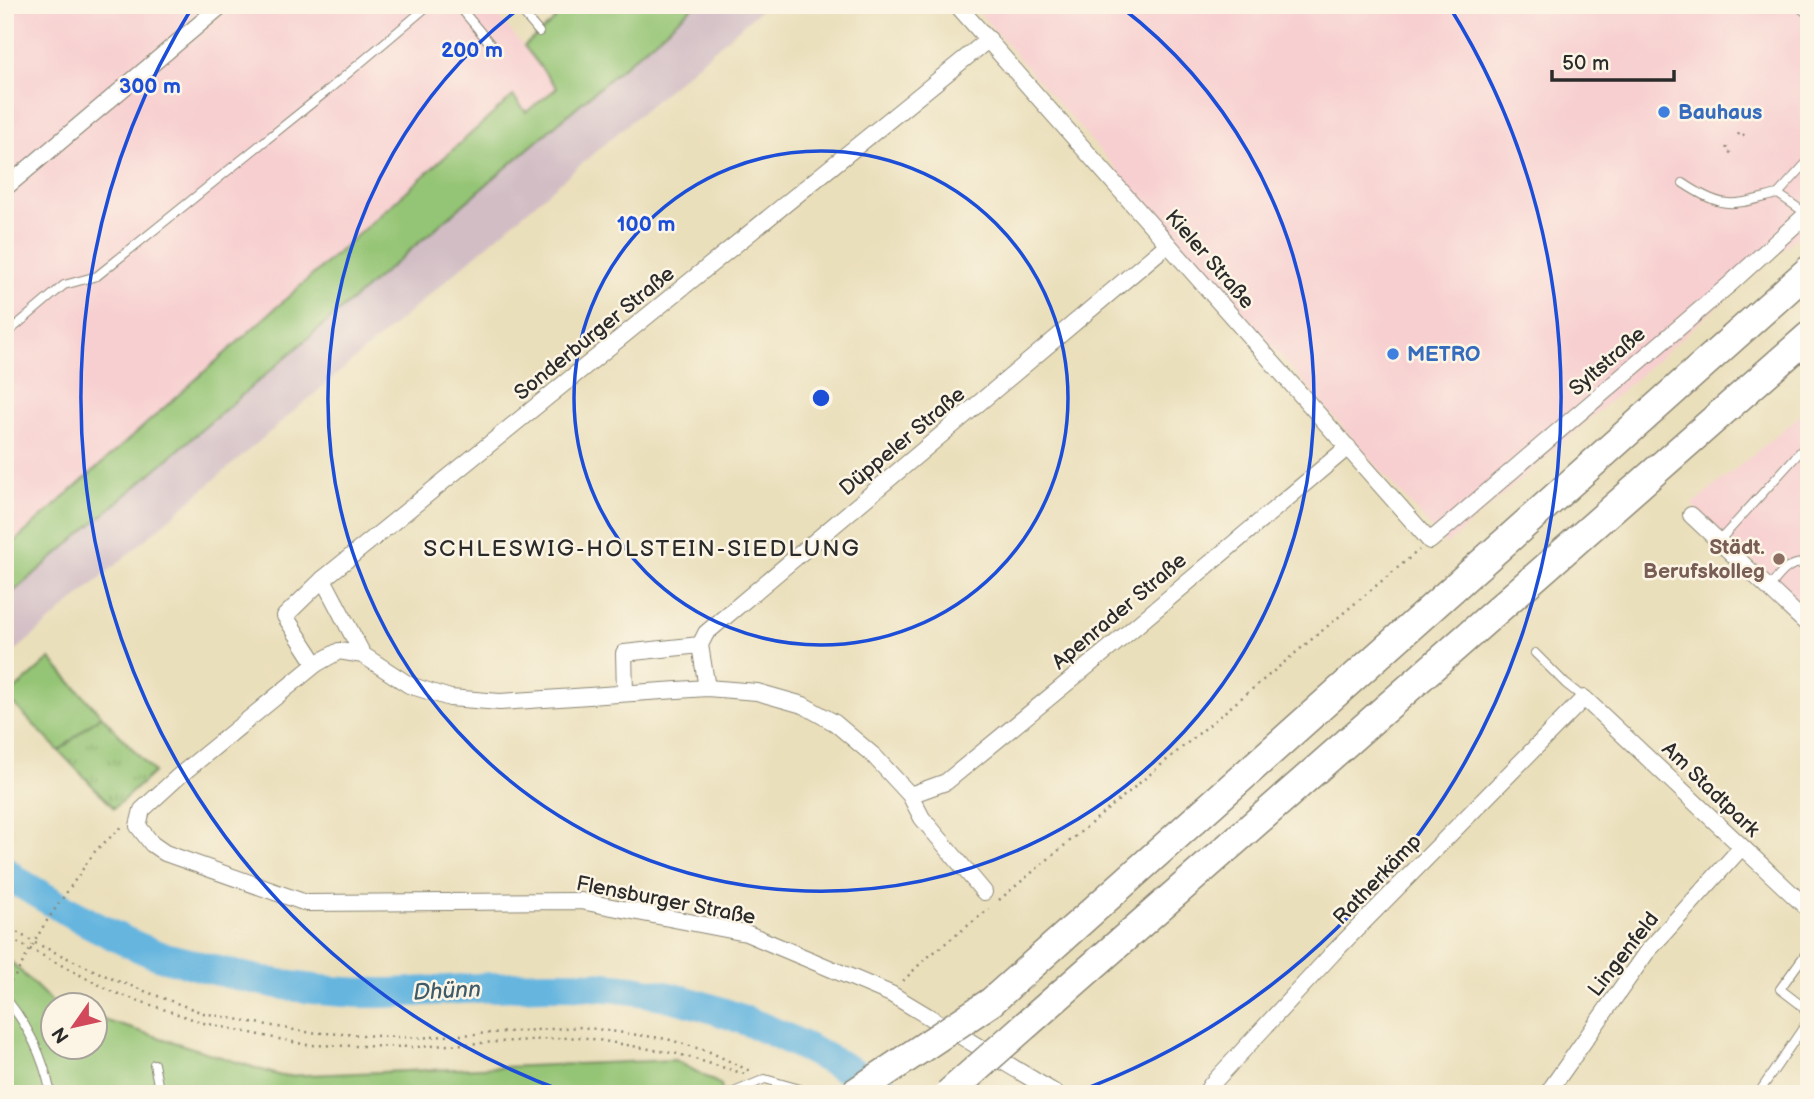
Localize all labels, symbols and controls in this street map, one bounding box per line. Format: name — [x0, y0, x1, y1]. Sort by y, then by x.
text: 200 m — [441, 38, 503, 63]
scale bar — [1552, 38, 1674, 82]
text: 50 m — [1562, 51, 1609, 76]
text: 300 m — [119, 74, 181, 99]
place label: Bauhaus — [1678, 100, 1762, 125]
marker: Bauhaus — [1656, 104, 1672, 120]
street label: Kieler Straße — [1160, 205, 1259, 314]
text: 100 m — [617, 212, 675, 237]
street label: Sonderburger Straße — [509, 261, 679, 406]
street label: Syltstraße — [1564, 321, 1651, 401]
place label: METRO — [1407, 342, 1480, 367]
marker: METRO — [1385, 346, 1401, 362]
street label: Düppeler Straße — [834, 382, 970, 501]
centre of rings — [809, 386, 833, 410]
district label: SCHLESWIG-HOLSTEIN-SIEDLUNG — [423, 535, 861, 563]
place label: Städt. Berufskolleg — [1643, 535, 1765, 584]
street label: Apenrader Straße — [1047, 548, 1192, 675]
marker: Städt. Berufskolleg — [1771, 551, 1787, 567]
street label: Am Stadtpark — [1657, 737, 1765, 843]
street label: Ratherkämp — [1328, 829, 1427, 930]
street label: Flensburger Straße — [574, 871, 758, 930]
street label: Lingenfeld — [1583, 907, 1664, 1001]
water label: Dhünn — [413, 975, 482, 1007]
north arrow — [38, 990, 108, 1060]
text: N — [48, 1022, 75, 1047]

